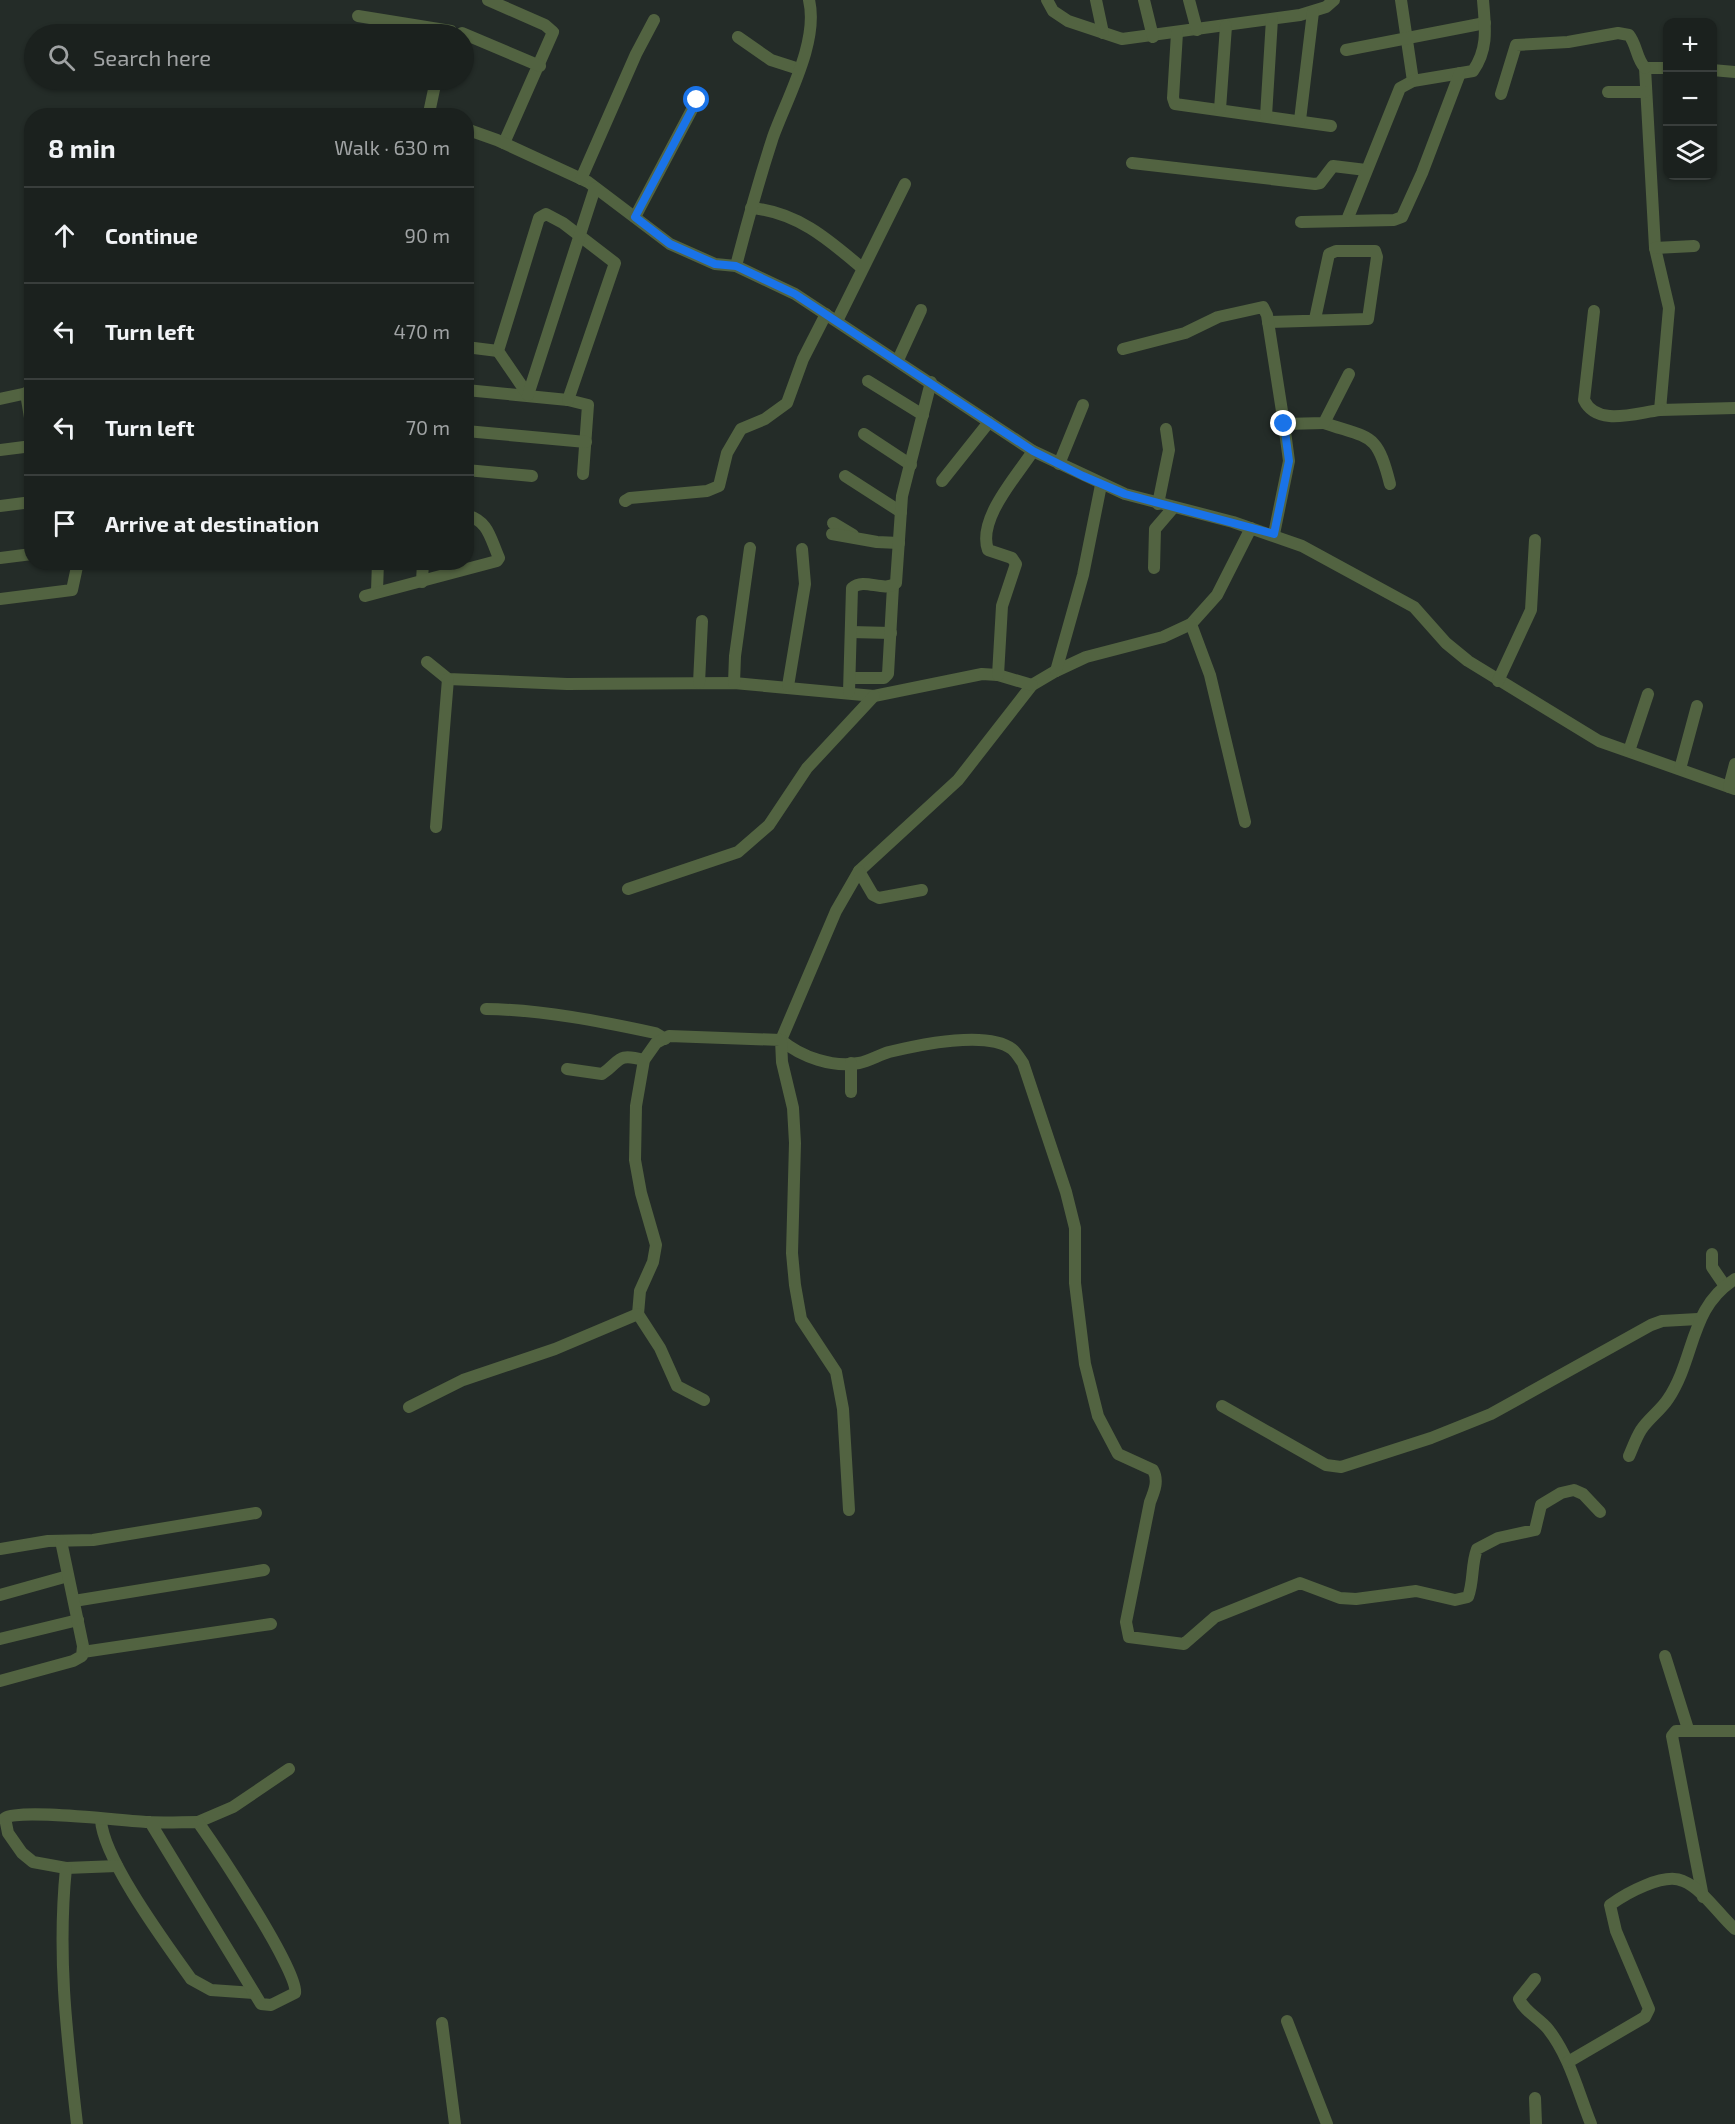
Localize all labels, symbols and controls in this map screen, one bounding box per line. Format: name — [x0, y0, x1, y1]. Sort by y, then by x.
map controls — [1663, 18, 1717, 180]
button: + — [1663, 18, 1717, 72]
search box — [24, 24, 474, 90]
icon: search — [45, 41, 78, 74]
text: Search here — [93, 44, 211, 70]
button: − — [1663, 72, 1717, 126]
route start — [683, 86, 709, 112]
button: layers — [1663, 126, 1717, 180]
text: 8 min — [48, 132, 116, 163]
text: Walk · 630 m — [334, 135, 450, 159]
icon: ahead — [48, 219, 81, 252]
text: Continue — [105, 222, 198, 248]
text: 90 m — [405, 223, 450, 247]
icon: left — [48, 315, 81, 348]
text: Turn left — [105, 318, 194, 344]
text: 470 m — [393, 319, 450, 343]
route end — [1270, 410, 1296, 436]
icon: left — [48, 411, 81, 444]
text: Turn left — [105, 414, 194, 440]
text: 70 m — [406, 415, 450, 439]
icon: arrive — [48, 507, 81, 540]
text: Arrive at destination — [105, 510, 319, 536]

